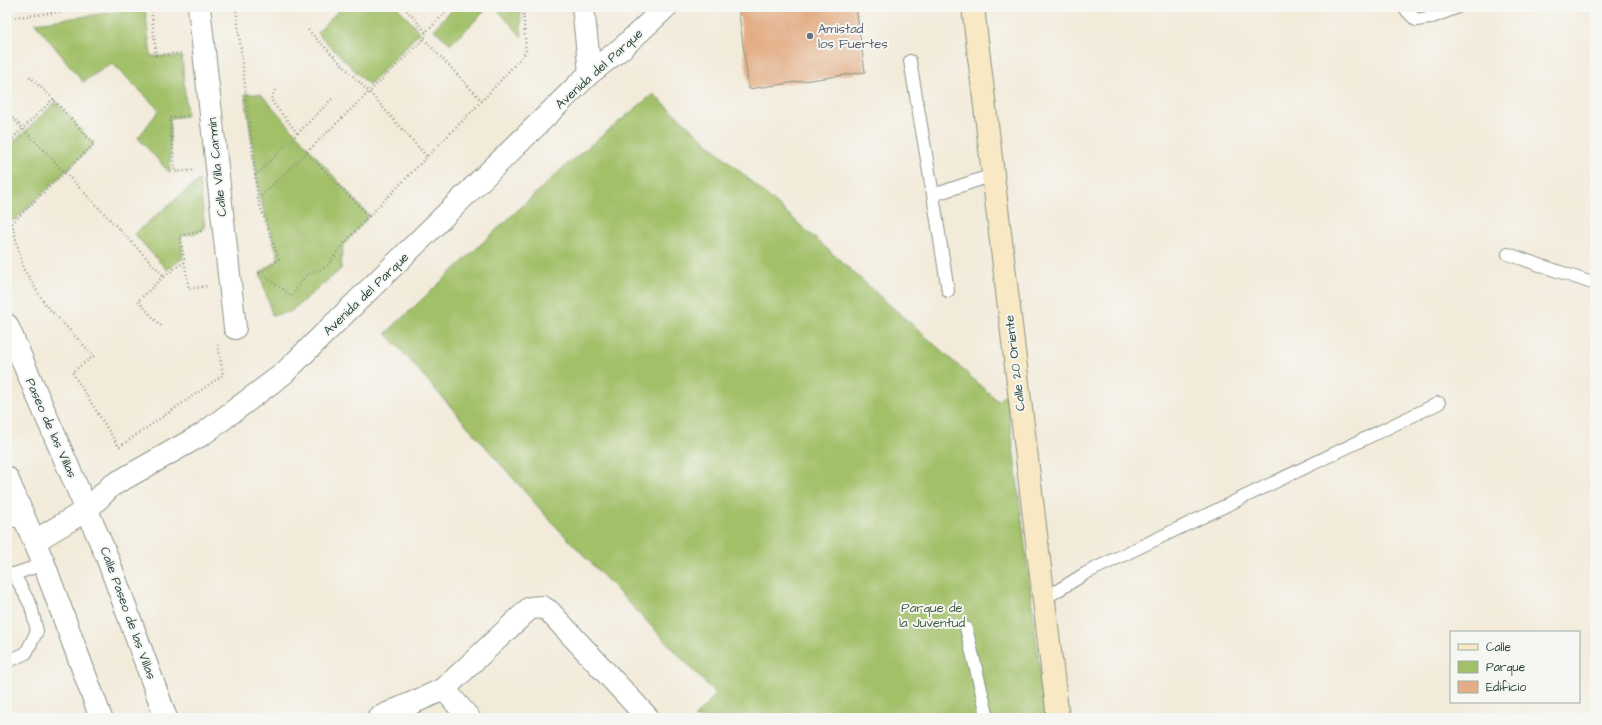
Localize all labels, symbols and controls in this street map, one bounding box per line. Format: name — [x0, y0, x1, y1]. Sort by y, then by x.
place label: Amistad los Fuertes — [818, 20, 888, 53]
street label: Avenida del Parque — [551, 25, 647, 113]
marker: Amistad los Fuertes — [805, 31, 815, 41]
street label: Calle Villa Carmín — [203, 116, 231, 218]
street label: Avenida del Parque — [319, 248, 413, 340]
street label: Calle 20 Oriente — [1000, 314, 1030, 412]
street label: Paseo de las Villas — [21, 375, 81, 481]
street label: Calle Paseo de las Villas — [96, 544, 161, 682]
park label: Parque de la Juventud — [899, 599, 965, 632]
legend — [1450, 631, 1580, 703]
text: Calle — [1486, 639, 1511, 656]
text: Parque — [1486, 659, 1526, 676]
text: Edificio — [1486, 679, 1526, 696]

